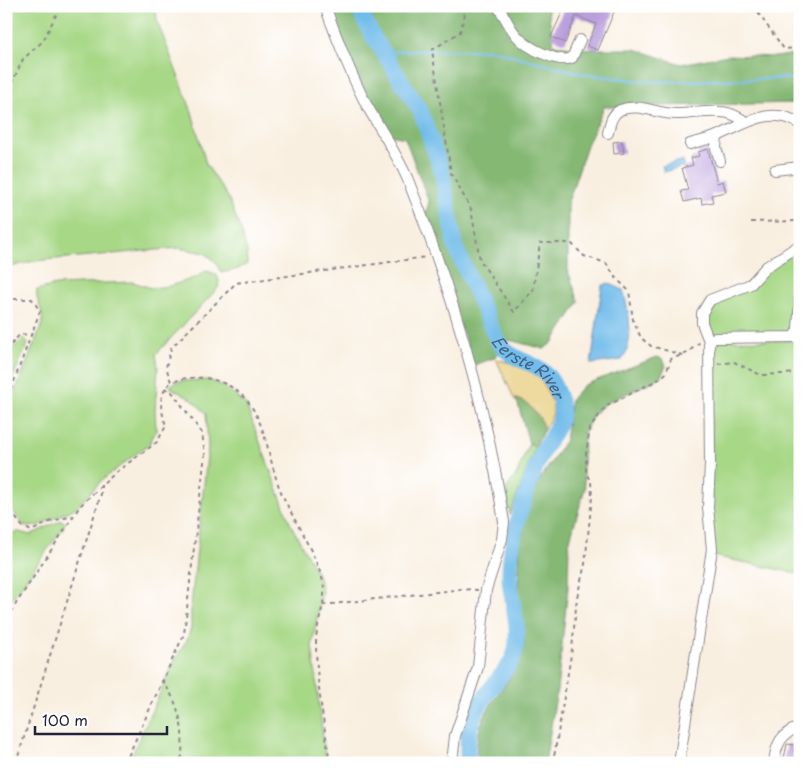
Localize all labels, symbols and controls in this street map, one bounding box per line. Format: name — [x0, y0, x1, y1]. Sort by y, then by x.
water label: Eerste River — [486, 330, 572, 404]
scale bar — [35, 704, 168, 736]
text: 100 m — [42, 708, 88, 731]

